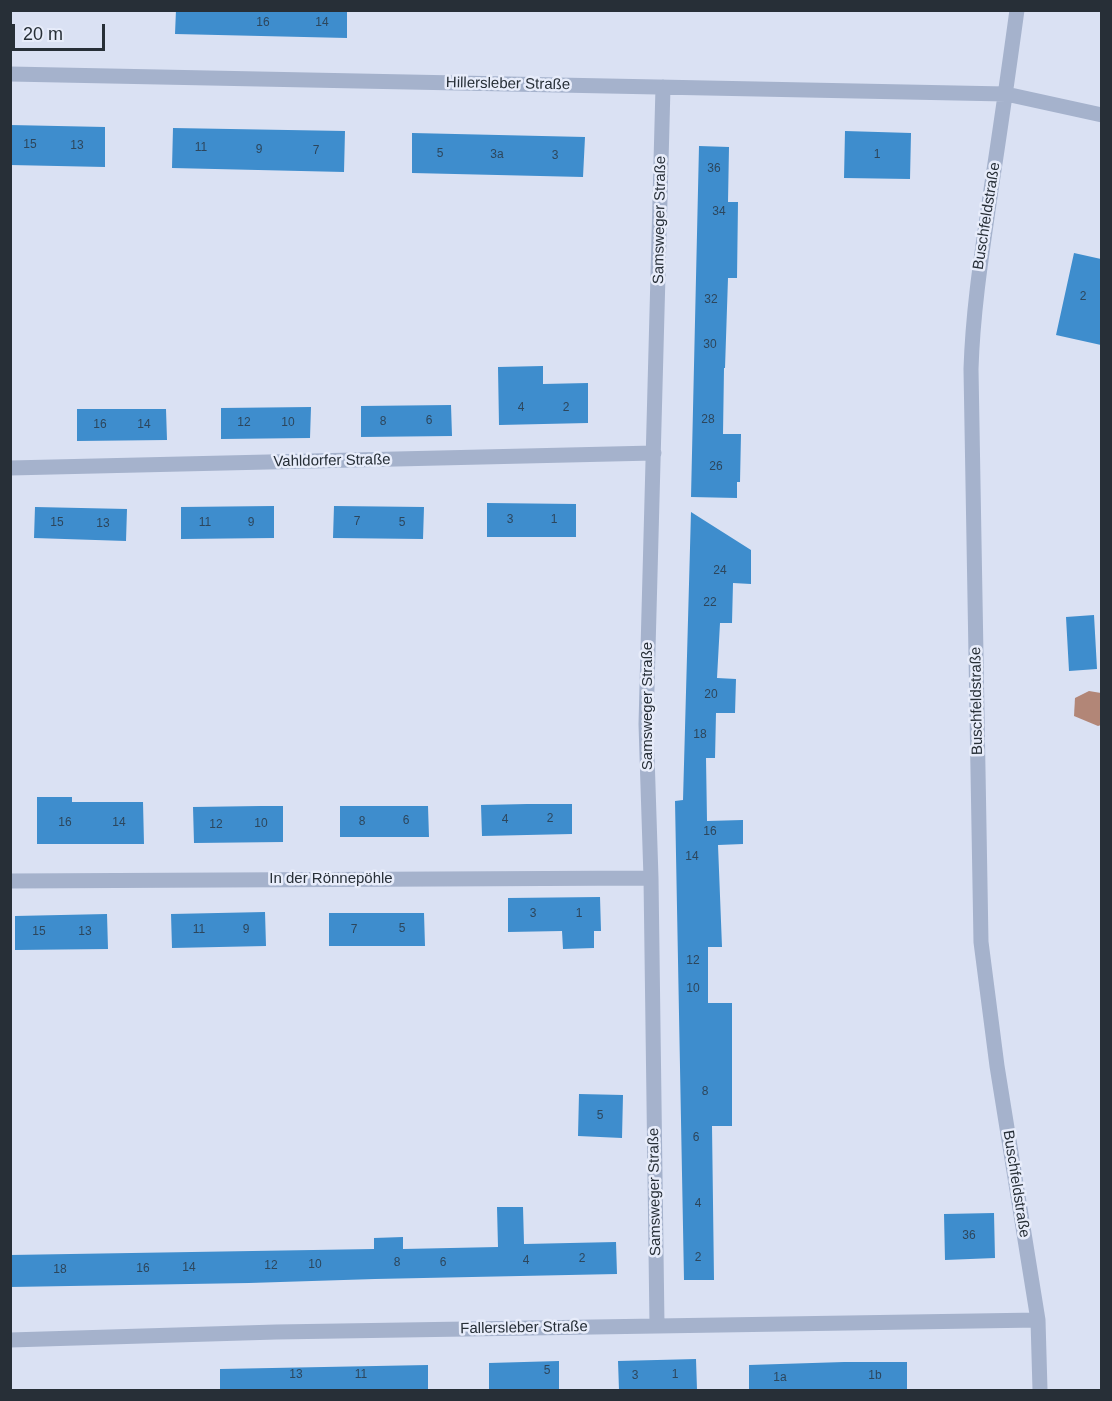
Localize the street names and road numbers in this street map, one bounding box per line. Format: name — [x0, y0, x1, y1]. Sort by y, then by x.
street label: Hillersleber Straße — [446, 74, 570, 94]
street label: Samsweger Straße — [650, 156, 670, 284]
street label: Buschfeldstraße — [970, 161, 1004, 271]
street label: Vahldorfer Straße — [273, 451, 391, 471]
street label: Samsweger Straße — [639, 642, 657, 770]
street label: Buschfeldstraße — [967, 647, 987, 755]
street label: In der Rönnepöhle — [269, 870, 393, 888]
street label: Samsweger Straße — [645, 1128, 665, 1256]
street label: Buschfeldstraße — [999, 1129, 1033, 1239]
street label: Fallersleber Straße — [460, 1318, 588, 1338]

